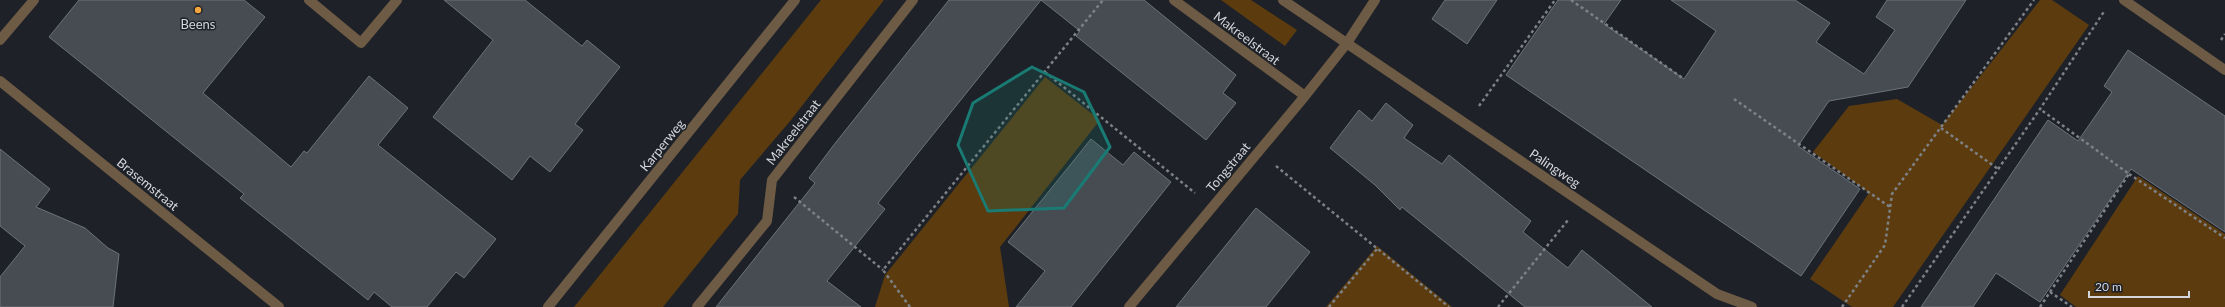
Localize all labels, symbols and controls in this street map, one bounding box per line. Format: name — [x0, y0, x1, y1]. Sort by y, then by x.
marker: Beens — [193, 5, 203, 15]
street label: Makreelstraat — [1211, 8, 1283, 68]
place label: Beens — [181, 16, 216, 32]
street label: Makreelstraat — [762, 96, 824, 168]
street label: Karperweg — [636, 116, 688, 174]
street label: Tongstraat — [1203, 139, 1254, 195]
street label: Palingweg — [1526, 145, 1584, 191]
street label: Brasemstraat — [114, 154, 182, 214]
scale bar — [2089, 273, 2189, 299]
text: 20 m — [2095, 279, 2122, 294]

